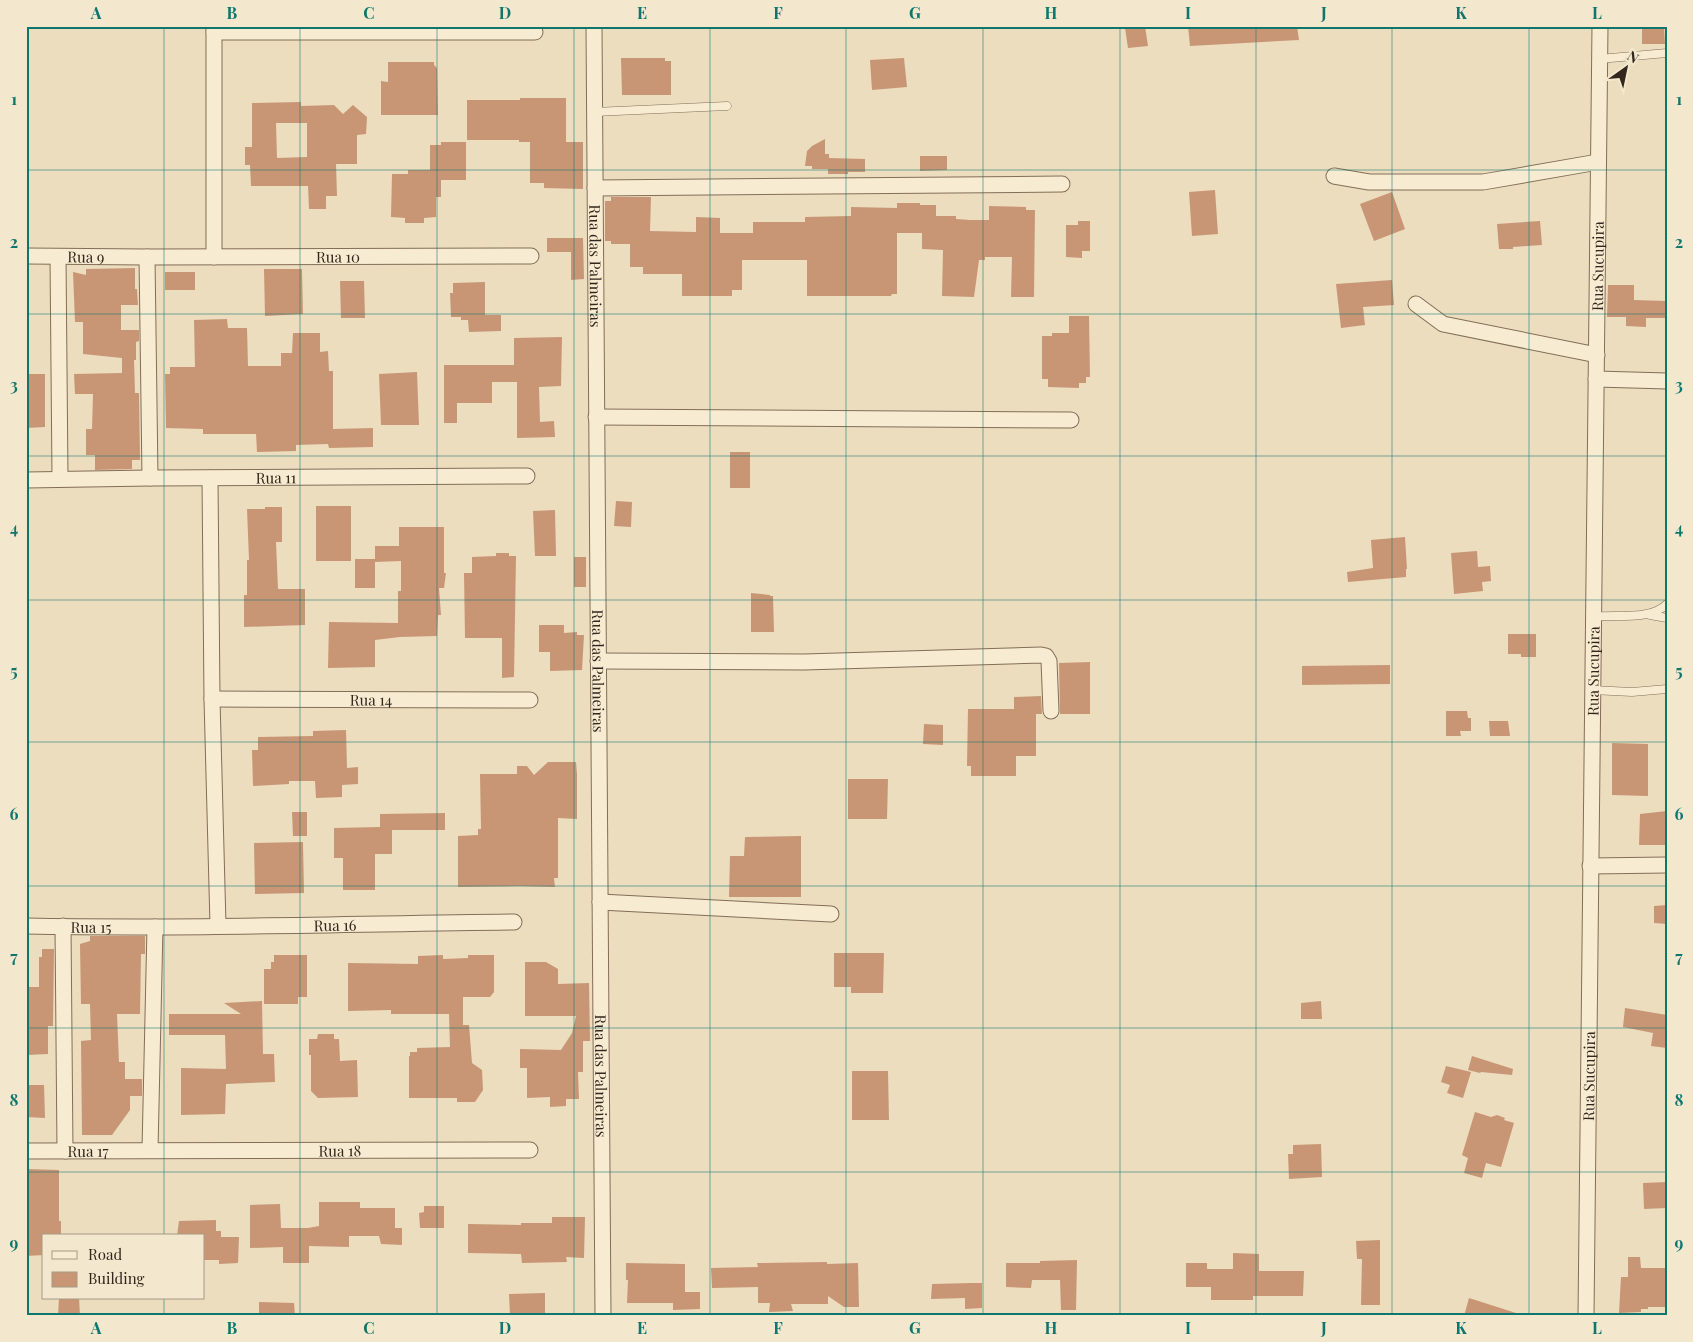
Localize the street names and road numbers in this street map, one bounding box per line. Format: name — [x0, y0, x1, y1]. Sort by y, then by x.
street label: Rua das Palmeiras — [585, 205, 606, 327]
street label: Rua Sucupira — [1587, 221, 1608, 311]
street label: Rua 9 — [67, 246, 105, 267]
street label: Rua 10 — [316, 246, 360, 267]
street label: Rua 11 — [256, 467, 297, 487]
street label: Rua das Palmeiras — [588, 609, 609, 732]
street label: Rua Sucupira — [1583, 626, 1603, 716]
street label: Rua 14 — [350, 689, 392, 710]
street label: Rua 16 — [313, 915, 357, 935]
street label: Rua 15 — [70, 917, 112, 937]
street label: Rua das Palmeiras — [591, 1014, 612, 1137]
street label: Rua Sucupira — [1578, 1031, 1599, 1121]
street label: Rua 18 — [319, 1140, 362, 1160]
street label: Rua 17 — [67, 1141, 109, 1161]

